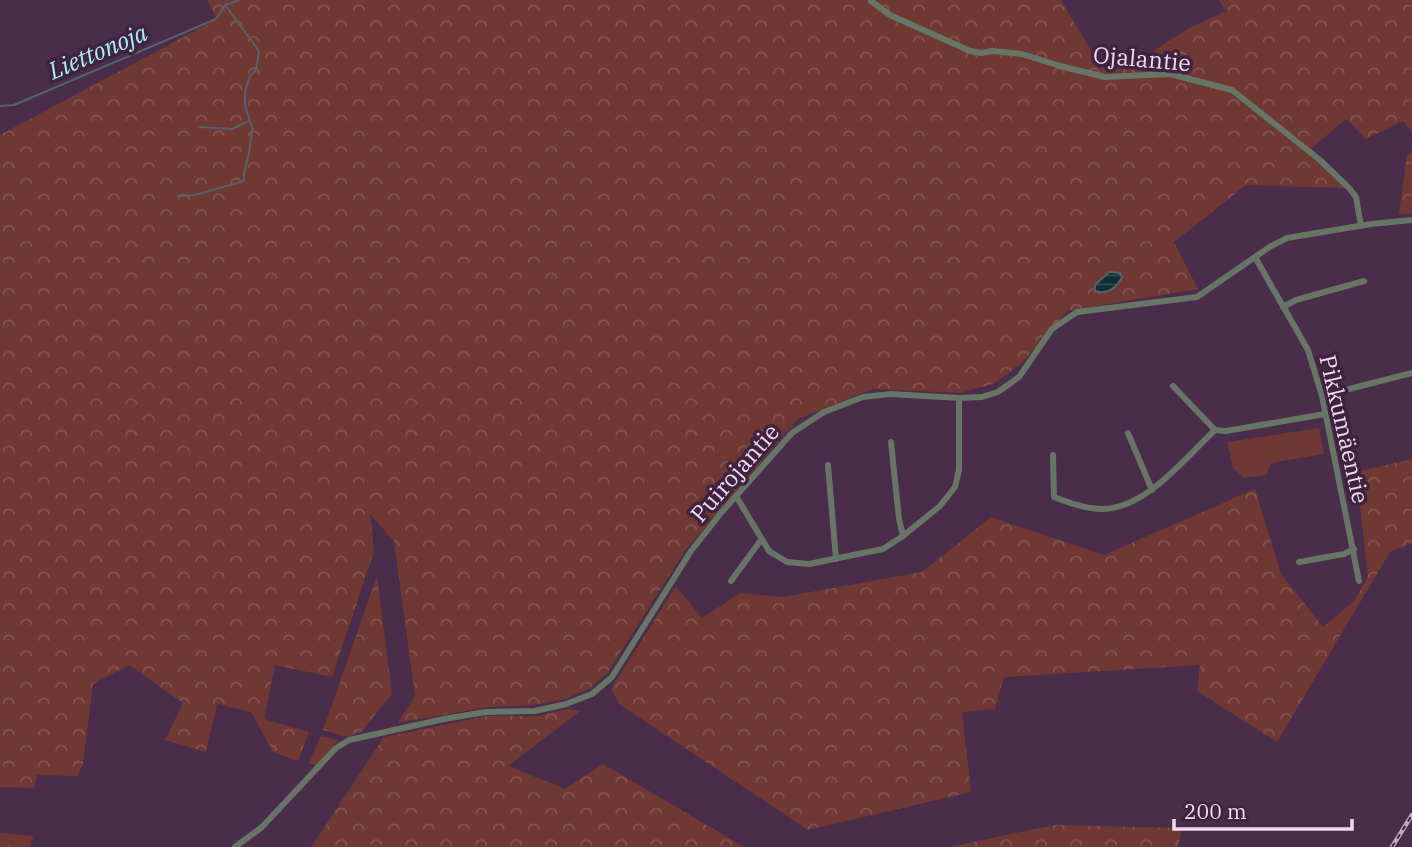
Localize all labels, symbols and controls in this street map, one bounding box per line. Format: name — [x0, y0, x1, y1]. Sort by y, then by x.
water label: Liettonoja — [42, 16, 152, 87]
street label: Ojalantie — [1092, 39, 1192, 77]
street label: Pikkumäentie — [1313, 352, 1377, 506]
street label: Puirojantie — [683, 417, 785, 528]
scale bar — [1174, 788, 1352, 832]
text: 200 m — [1184, 797, 1247, 825]

